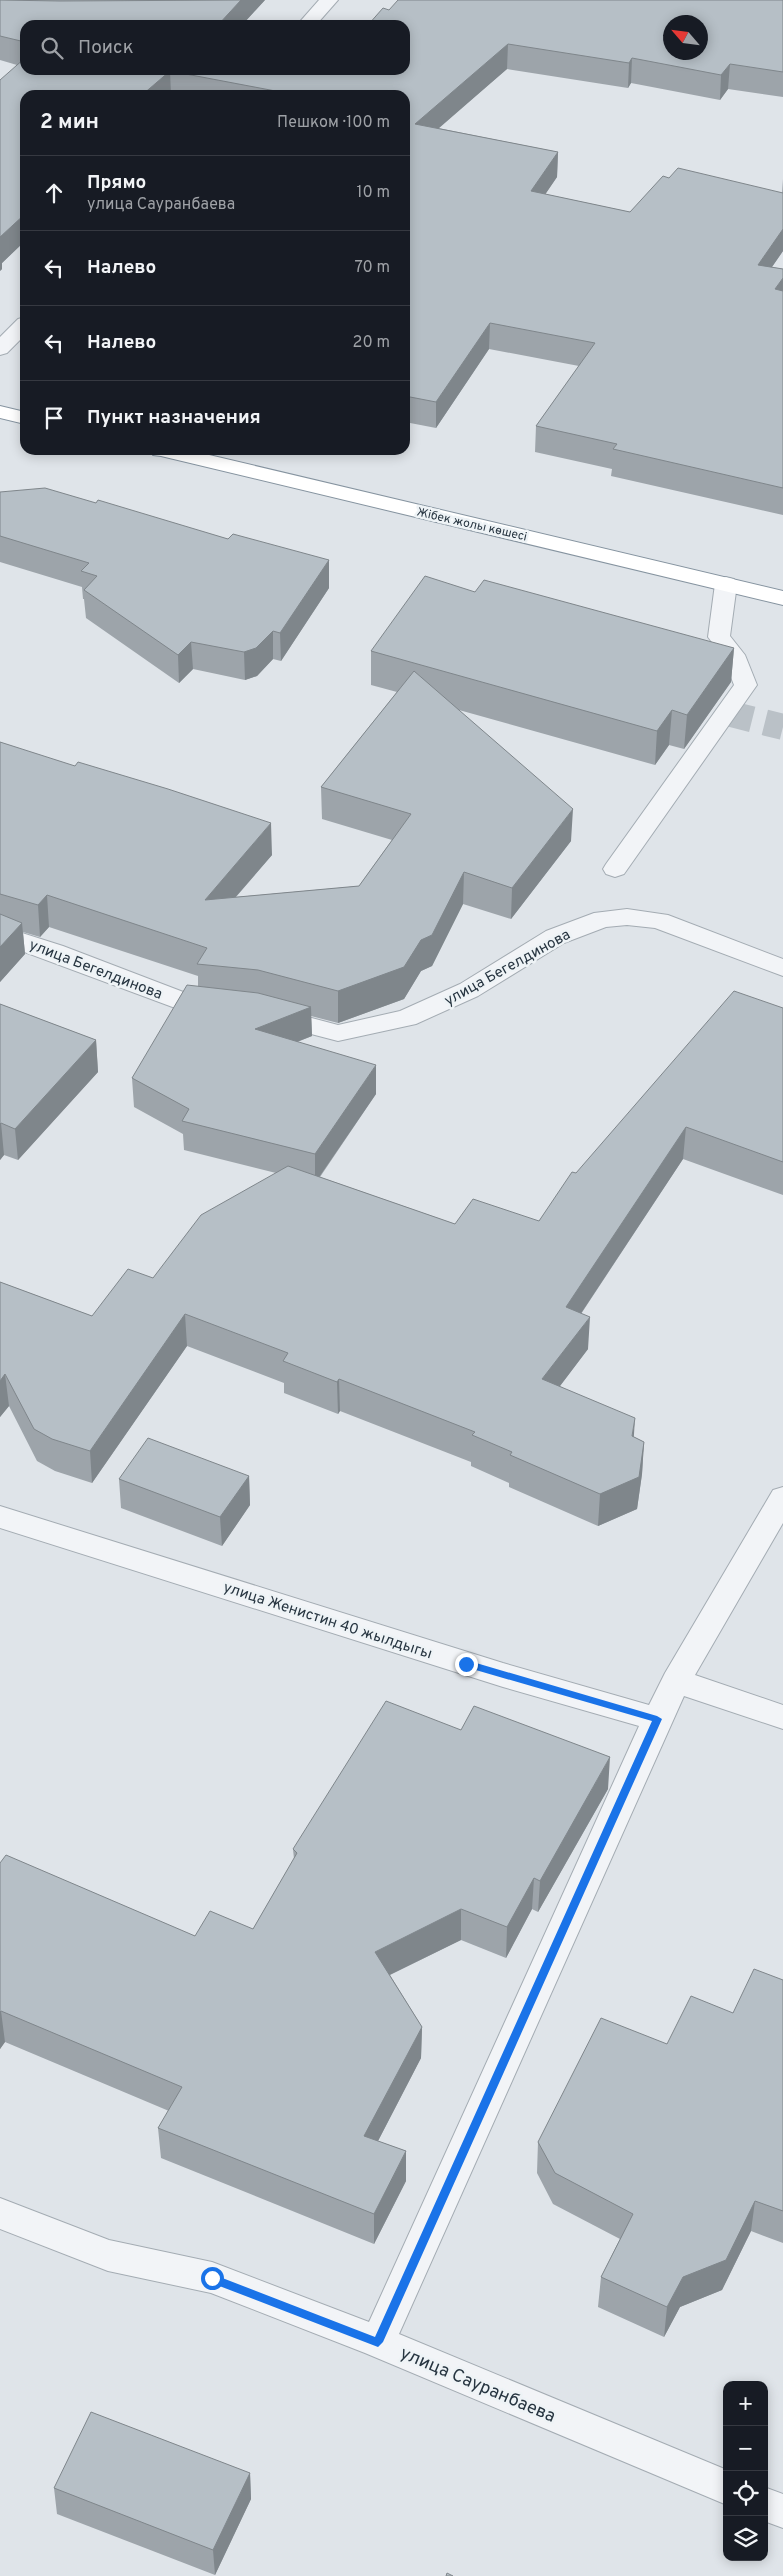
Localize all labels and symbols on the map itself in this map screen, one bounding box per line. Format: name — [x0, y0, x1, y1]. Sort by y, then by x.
north arrow — [663, 15, 708, 60]
street label: Жібек жолы көшесі — [415, 504, 529, 545]
street label: улица Бегелдинова — [441, 926, 574, 1011]
street label: улица Бегелдинова — [26, 936, 165, 1005]
street label: улица Женистин 40 жылдыгы — [221, 1579, 434, 1664]
route end — [455, 1653, 478, 1676]
route start — [201, 2267, 224, 2290]
street label: улица Сауранбаева — [396, 2342, 559, 2429]

